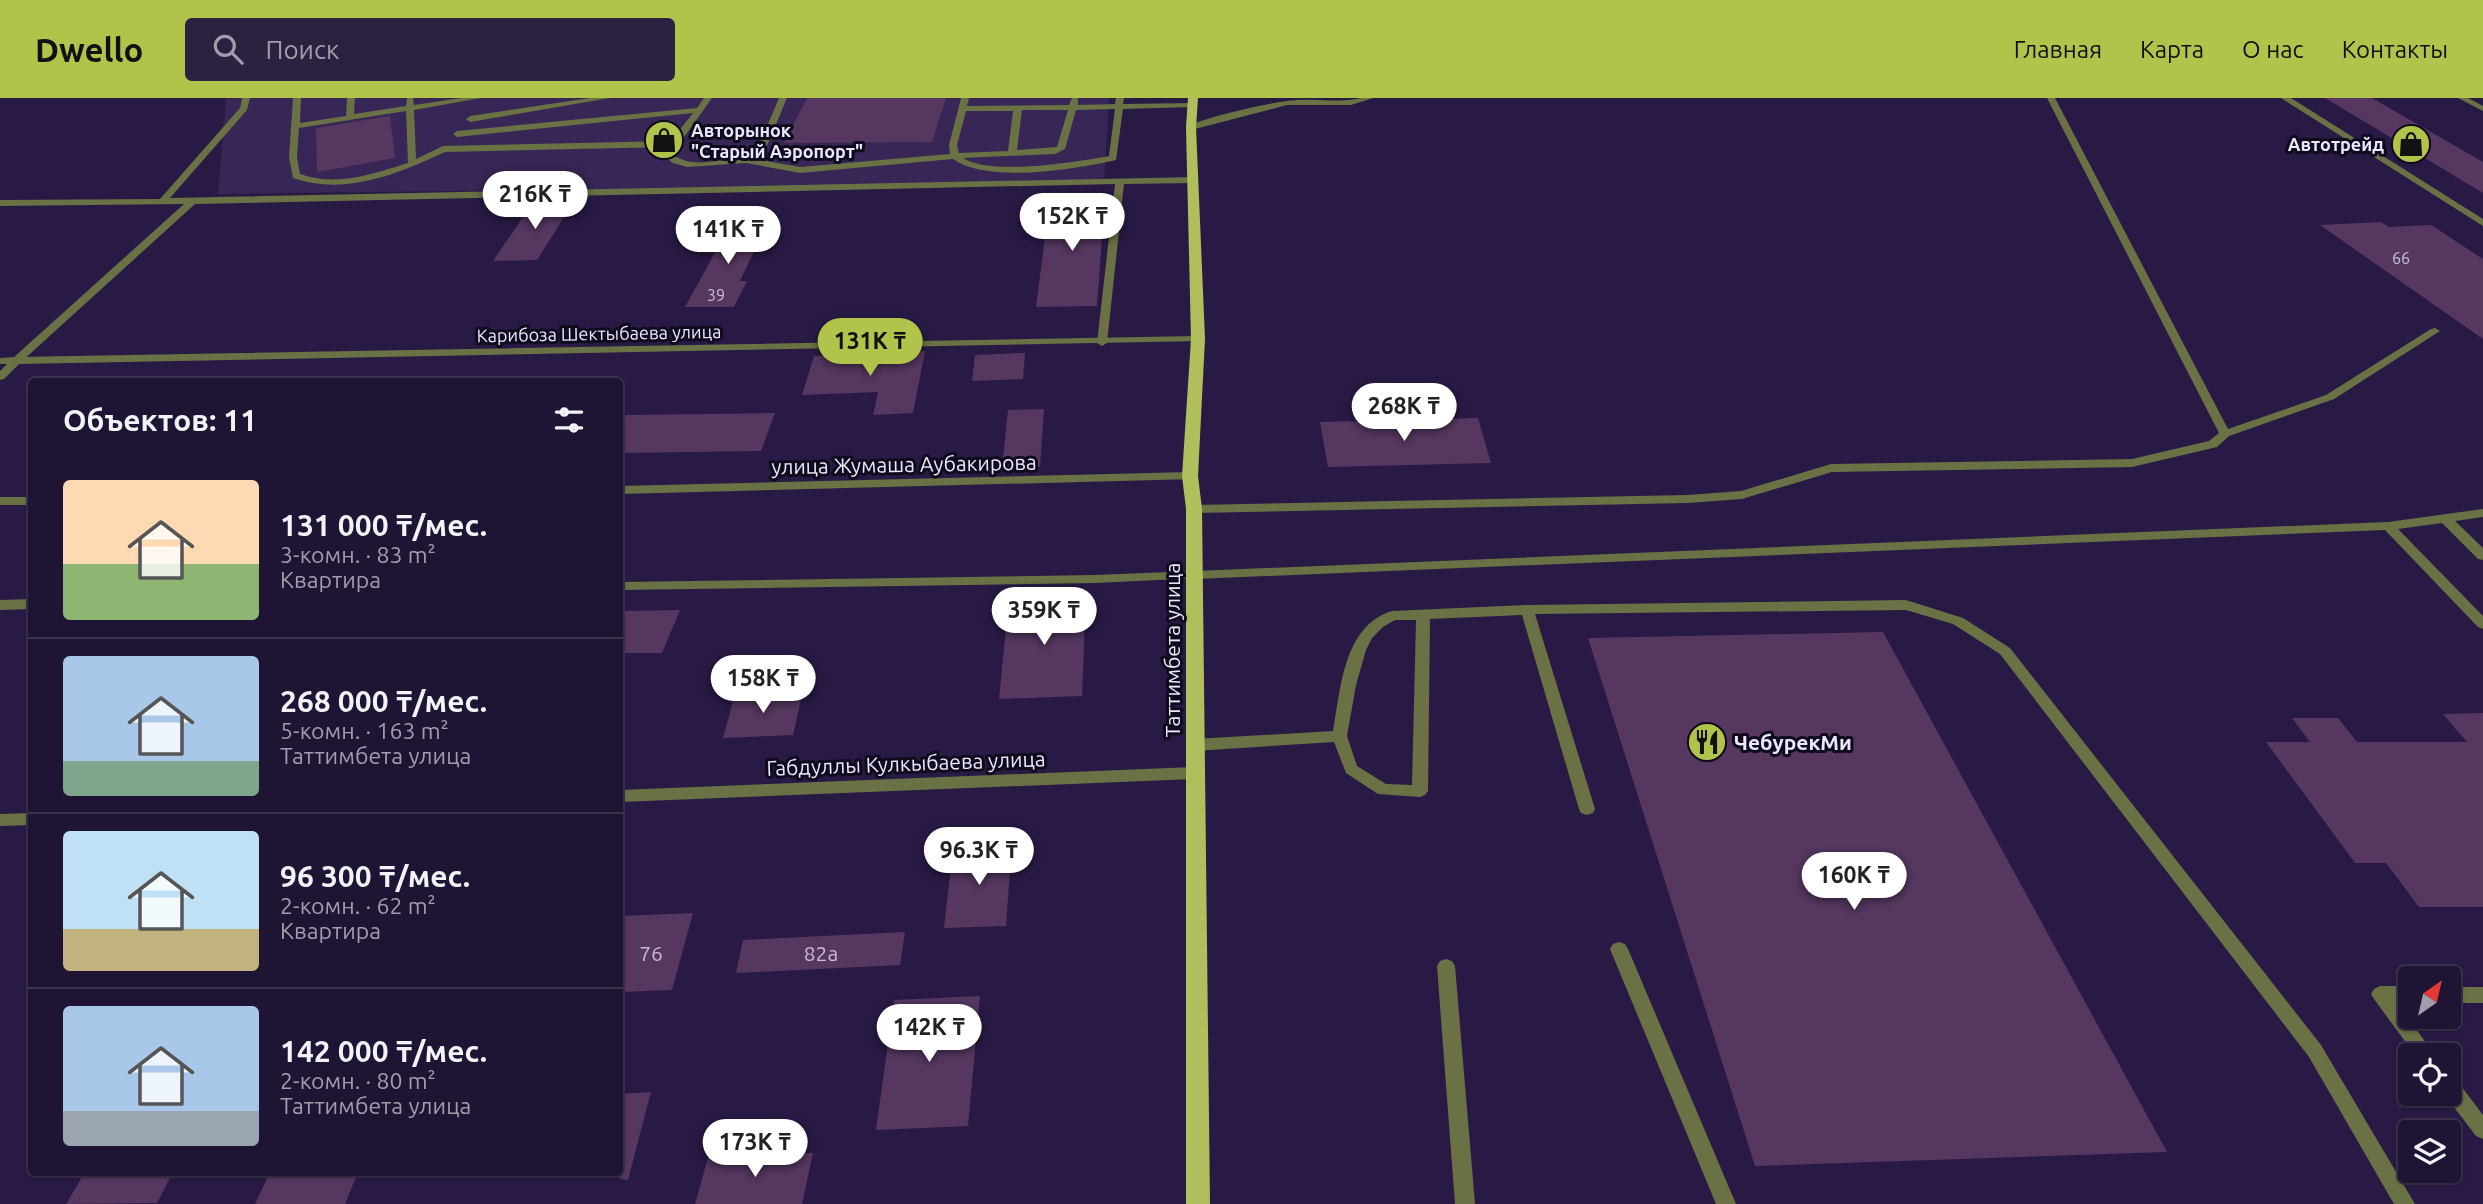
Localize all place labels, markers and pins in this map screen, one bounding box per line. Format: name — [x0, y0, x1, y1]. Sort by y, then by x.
shop icon: Авторынок "Старый Аэропорт" — [643, 119, 685, 161]
place label: Авторынок "Старый Аэропорт" — [691, 120, 863, 161]
shop icon: Автотрейд — [2390, 123, 2432, 165]
place label: Автотрейд — [2288, 134, 2384, 154]
pin: 216K ₸ — [478, 172, 592, 231]
pin: 152K ₸ — [1015, 194, 1129, 253]
pin: 141K ₸ — [671, 206, 785, 266]
pin: 131K ₸ — [813, 318, 927, 378]
pin: 268K ₸ — [1347, 384, 1461, 443]
pin: 359K ₸ — [987, 588, 1101, 647]
pin: 158K ₸ — [706, 656, 820, 715]
restaurant icon: ЧебурекМи — [1686, 721, 1728, 763]
place label: ЧебурекМи — [1734, 730, 1852, 754]
pin: 96.3K ₸ — [914, 828, 1044, 887]
pin: 160K ₸ — [1797, 852, 1911, 912]
pin: 142K ₸ — [872, 1004, 986, 1064]
pin: 173K ₸ — [698, 1119, 812, 1179]

